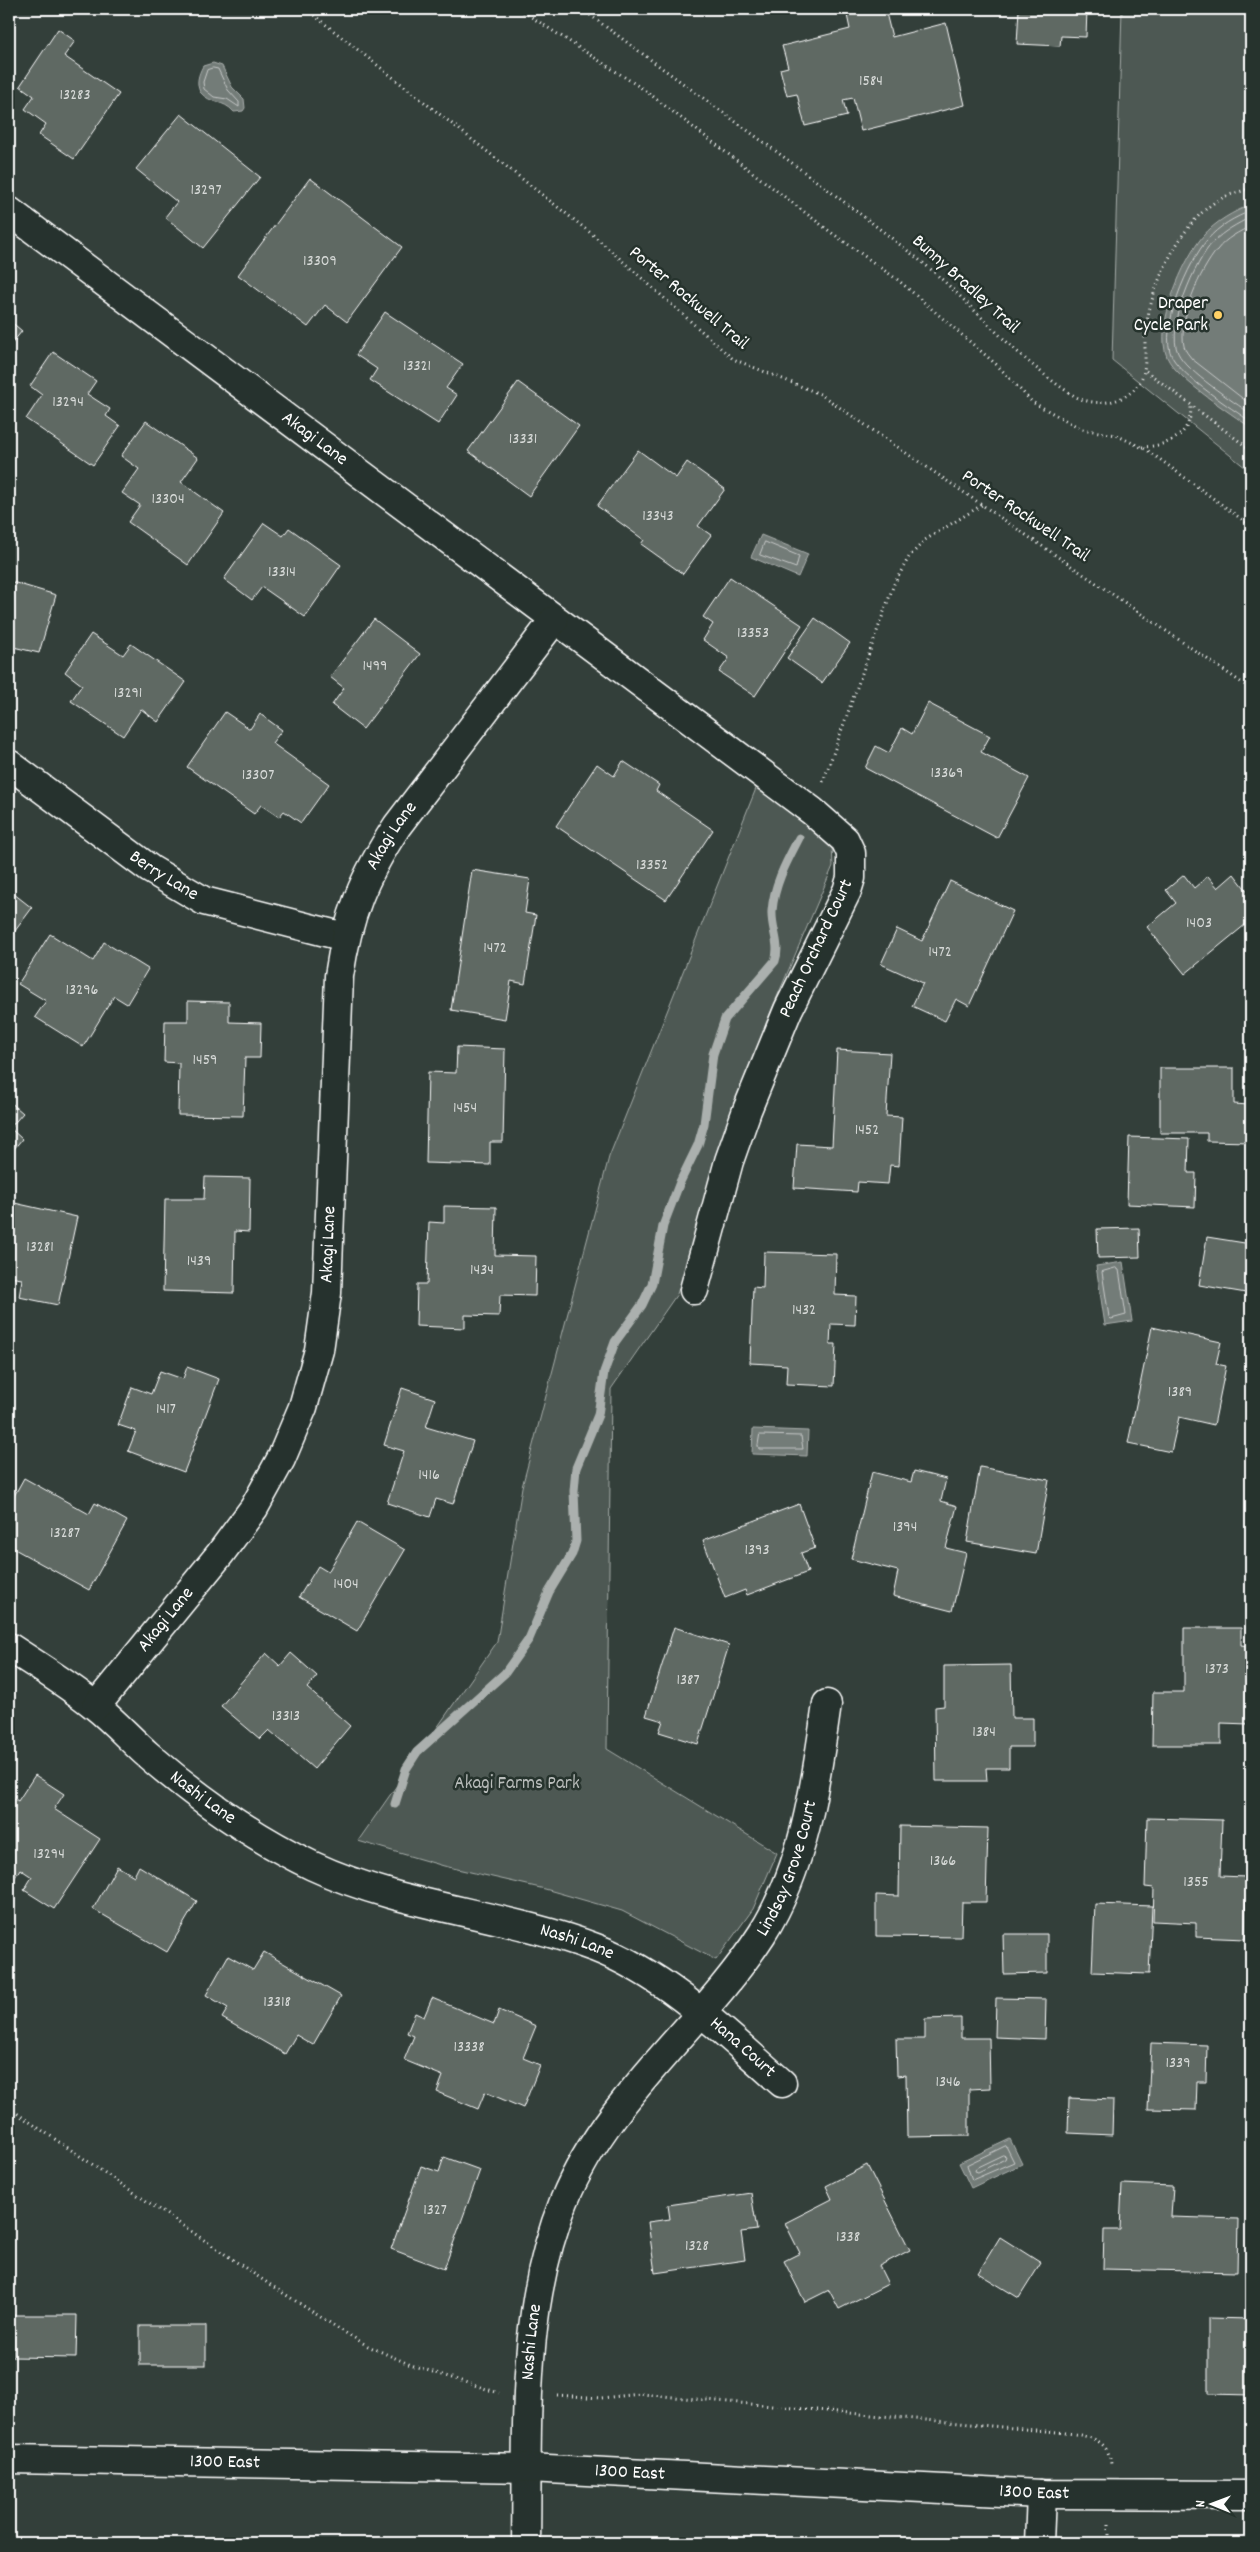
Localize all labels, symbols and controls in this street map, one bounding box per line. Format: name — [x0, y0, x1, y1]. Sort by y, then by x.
house number: 1584 — [859, 70, 883, 93]
house number: 13283 — [59, 84, 91, 107]
house number: 13297 — [190, 179, 222, 202]
street label: Bunny Bradley Trail — [905, 229, 1025, 341]
street label: Porter Rockwell Trail — [622, 241, 754, 358]
house number: 13309 — [303, 250, 337, 273]
place label: Draper Cycle Park — [1134, 291, 1208, 340]
marker: Draper Cycle Park — [1212, 309, 1224, 321]
house number: 13321 — [403, 355, 431, 378]
house number: 13294 — [52, 391, 84, 414]
street label: Akagi Lane — [275, 405, 353, 473]
house number: 13331 — [509, 428, 537, 451]
street label: Porter Rockwell Trail — [955, 464, 1095, 570]
house number: 13304 — [151, 488, 185, 511]
house number: 13343 — [642, 505, 674, 528]
house number: 13314 — [268, 561, 296, 584]
house number: 13353 — [737, 622, 769, 645]
house number: 1499 — [363, 655, 387, 678]
house number: 13291 — [114, 682, 142, 705]
house number: 13369 — [931, 762, 963, 785]
house number: 13307 — [242, 764, 274, 787]
street label: Akagi Lane — [360, 796, 424, 875]
street label: Berry Lane — [123, 844, 203, 908]
house number: 13352 — [636, 854, 668, 877]
street label: Peach Orchard Court — [773, 875, 861, 1023]
house number: 1403 — [1186, 912, 1212, 935]
house number: 1472 — [483, 937, 507, 960]
house number: 1472 — [928, 941, 952, 964]
house number: 13296 — [66, 979, 99, 1002]
house number: 1459 — [193, 1049, 217, 1072]
house number: 1454 — [453, 1097, 477, 1120]
house number: 1452 — [855, 1119, 879, 1142]
street label: Akagi Lane — [314, 1206, 344, 1284]
house number: 13281 — [26, 1236, 54, 1259]
house number: 1439 — [187, 1250, 211, 1273]
house number: 1434 — [470, 1259, 494, 1282]
house number: 1432 — [792, 1299, 816, 1322]
house number: 1389 — [1168, 1381, 1192, 1404]
house number: 1417 — [156, 1398, 176, 1421]
house number: 1416 — [418, 1464, 440, 1487]
house number: 1394 — [893, 1516, 917, 1539]
house number: 13287 — [50, 1522, 80, 1545]
house number: 1393 — [744, 1539, 770, 1562]
house number: 1404 — [333, 1573, 359, 1596]
street label: Akagi Lane — [131, 1582, 201, 1658]
house number: 1373 — [1205, 1658, 1229, 1681]
house number: 1387 — [676, 1669, 700, 1692]
house number: 13313 — [272, 1705, 300, 1728]
house number: 1384 — [972, 1721, 996, 1744]
street label: Nashi Lane — [163, 1765, 241, 1832]
park label: Akagi Farms Park — [454, 1771, 580, 1798]
street label: Lindsay Grove Court — [750, 1798, 825, 1942]
house number: 13294 — [33, 1843, 65, 1866]
house number: 1366 — [930, 1850, 956, 1873]
house number: 1355 — [1183, 1871, 1209, 1894]
street label: Nashi Lane — [537, 1917, 618, 1967]
house number: 13318 — [263, 1991, 291, 2014]
street label: Hana Court — [703, 2011, 782, 2085]
house number: 13338 — [453, 2036, 485, 2059]
house number: 1339 — [1165, 2052, 1191, 2075]
house number: 1346 — [935, 2071, 961, 2094]
house number: 1327 — [423, 2199, 447, 2222]
house number: 1338 — [836, 2226, 860, 2249]
house number: 1328 — [685, 2235, 709, 2258]
street label: Nashi Lane — [515, 2302, 550, 2381]
street label: 1300 East — [190, 2449, 260, 2477]
street label: 1300 East — [594, 2458, 666, 2488]
street label: 1300 East — [999, 2478, 1069, 2508]
north arrow — [1188, 2480, 1238, 2530]
text: N — [1191, 2500, 1211, 2507]

